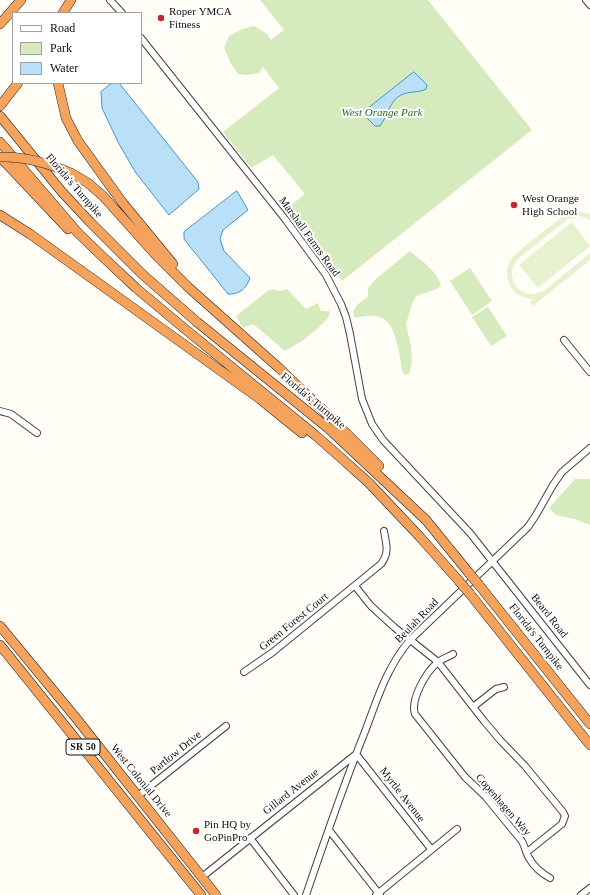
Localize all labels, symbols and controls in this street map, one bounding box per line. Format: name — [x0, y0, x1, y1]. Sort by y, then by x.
place label: Roper YMCA Fitness — [169, 5, 232, 31]
legend — [12, 12, 142, 84]
marker: Roper YMCA Fitness — [156, 13, 166, 23]
text: Road — [50, 21, 75, 35]
text: Park — [50, 41, 72, 55]
text: Water — [50, 61, 78, 75]
park label: West Orange Park — [342, 106, 422, 120]
street label: Florida's Turnpike — [43, 151, 105, 221]
place label: West Orange High School — [522, 192, 579, 218]
street label: Marshall Farms Road — [276, 195, 342, 279]
marker: West Orange High School — [509, 200, 519, 210]
street label: Florida's Turnpike — [278, 370, 348, 432]
street label: Green Forest Court — [257, 590, 331, 654]
street label: Beard Road — [528, 591, 570, 641]
street label: Beulah Road — [392, 596, 442, 646]
street label: Florida's Turnpike — [506, 601, 566, 673]
street label: Partlow Drive — [148, 728, 204, 778]
road number: SR 50 — [66, 739, 100, 755]
street label: West Colonial Drive — [108, 742, 174, 820]
street label: Myrtle Avenue — [376, 765, 428, 825]
street label: Gillard Avenue — [260, 766, 322, 818]
street label: Copenhagen Way — [473, 771, 533, 839]
place label: Pin HQ by GoPinPro — [204, 818, 251, 844]
marker: Pin HQ by GoPinPro — [191, 826, 201, 836]

